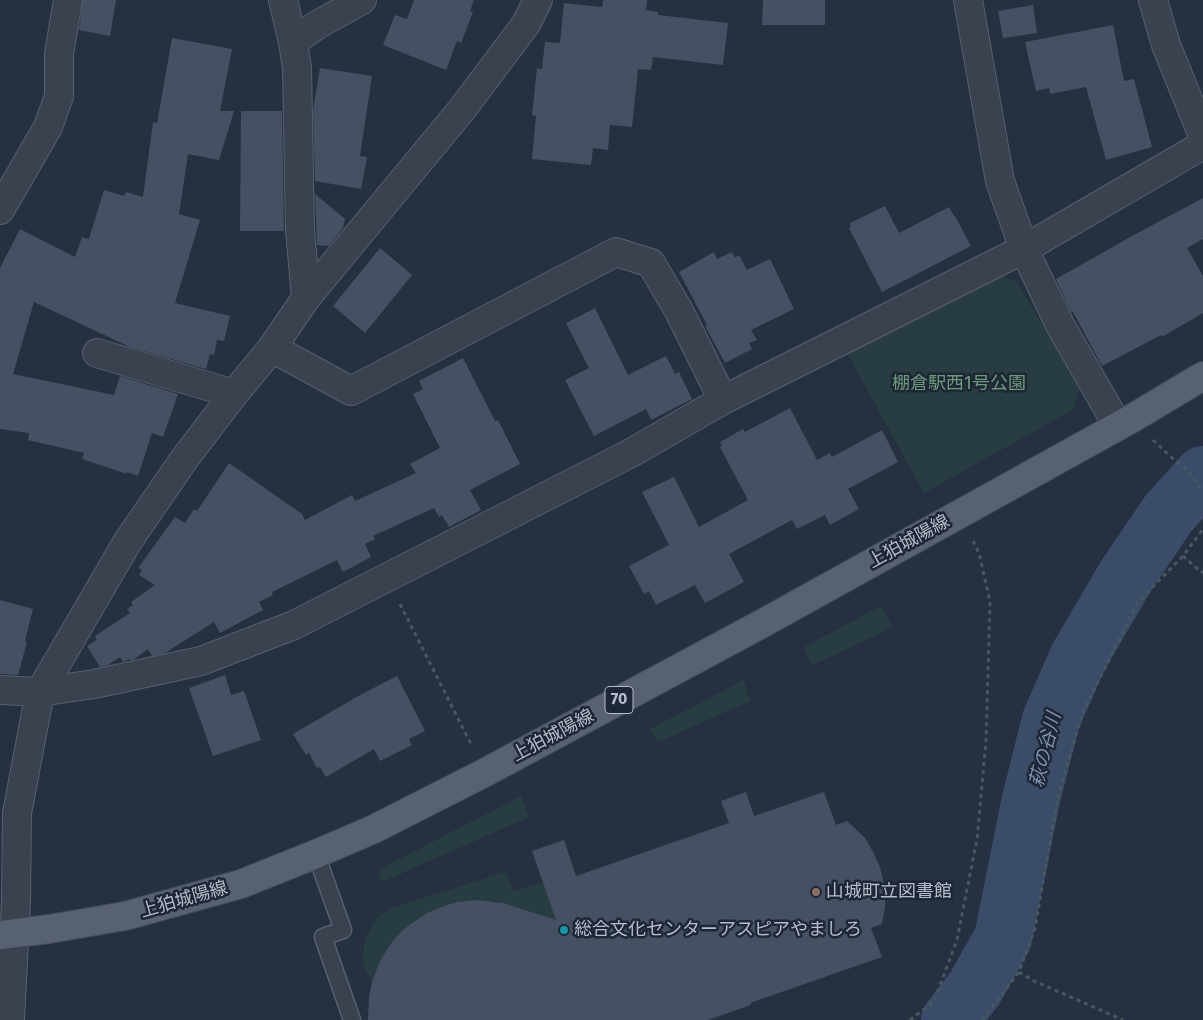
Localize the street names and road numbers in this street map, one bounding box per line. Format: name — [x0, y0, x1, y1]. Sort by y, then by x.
street label: 上狛城陽線 — [864, 511, 954, 573]
road number: 70 — [605, 686, 633, 714]
street label: 上狛城陽線 — [508, 705, 598, 767]
street label: 上狛城陽線 — [138, 877, 230, 923]

